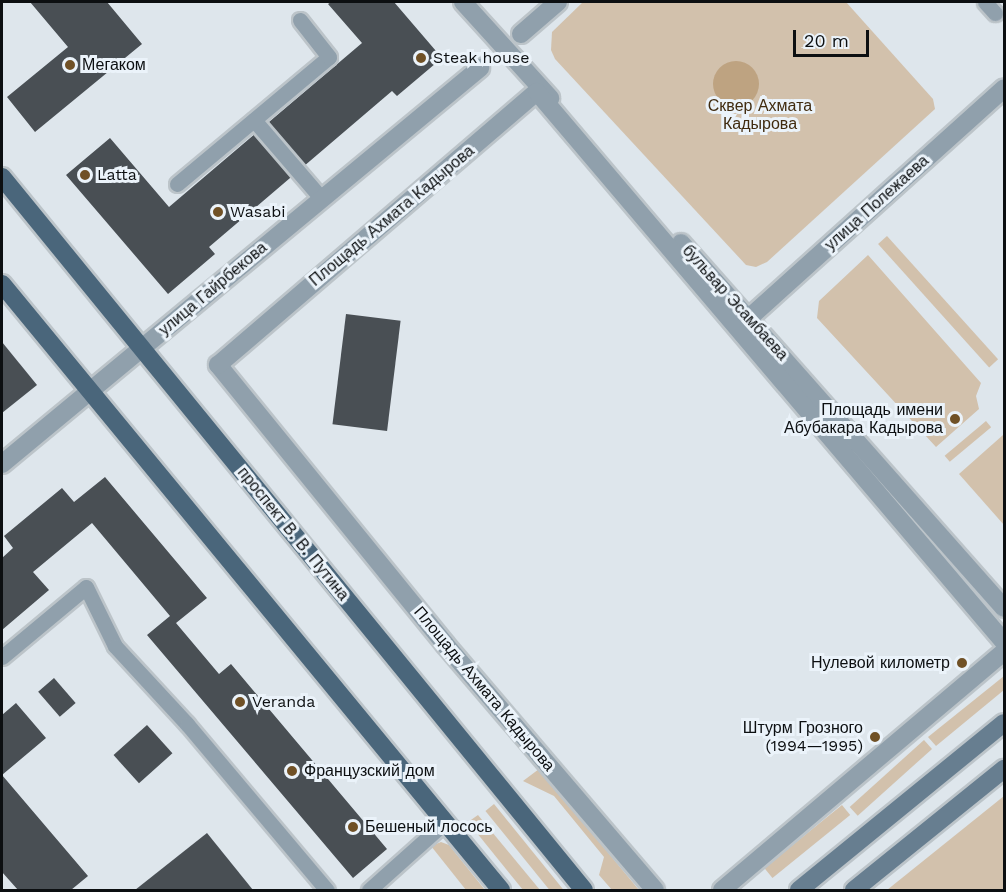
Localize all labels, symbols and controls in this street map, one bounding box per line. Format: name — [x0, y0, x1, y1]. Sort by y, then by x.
scale bar — [796, 18, 872, 56]
text: 20 m — [804, 30, 849, 51]
place label: Steak house — [433, 48, 530, 68]
marker: Steak house — [414, 51, 428, 65]
place label: Мегаком — [82, 55, 146, 75]
marker: Мегаком — [63, 58, 77, 72]
park label: Сквер Ахмата Кадырова — [708, 96, 812, 134]
street label: Площадь Ахмата Кадырова — [306, 142, 478, 290]
street label: улица Полежаева — [821, 151, 933, 255]
place label: Latta — [97, 165, 137, 185]
marker: Latta — [78, 168, 92, 182]
place label: Wasabi — [230, 202, 286, 222]
marker: Wasabi — [211, 205, 225, 219]
street label: улица Гайрбекова — [155, 238, 271, 340]
street label: бульвар Эсамбаева — [678, 241, 792, 365]
place label: Площадь имени Абубакара Кадырова — [784, 400, 943, 438]
marker: Площадь имени Абубакара Кадырова — [948, 412, 962, 426]
street label: проспект В. В. Путина — [233, 463, 353, 605]
street label: Площадь Ахмата Кадырова — [410, 603, 558, 775]
place label: Нулевой километр — [811, 653, 950, 673]
marker: Нулевой километр — [955, 656, 969, 670]
place label: Veranda — [252, 692, 315, 712]
marker: Veranda — [233, 695, 247, 709]
place label: Штурм Грозного (1994—1995) — [743, 718, 863, 756]
marker: Штурм Грозного (1994—1995) — [868, 730, 882, 744]
place label: Французский дом — [304, 761, 435, 781]
marker: Французский дом — [285, 764, 299, 778]
place label: Бешеный лосось — [365, 817, 493, 837]
marker: Бешеный лосось — [346, 820, 360, 834]

